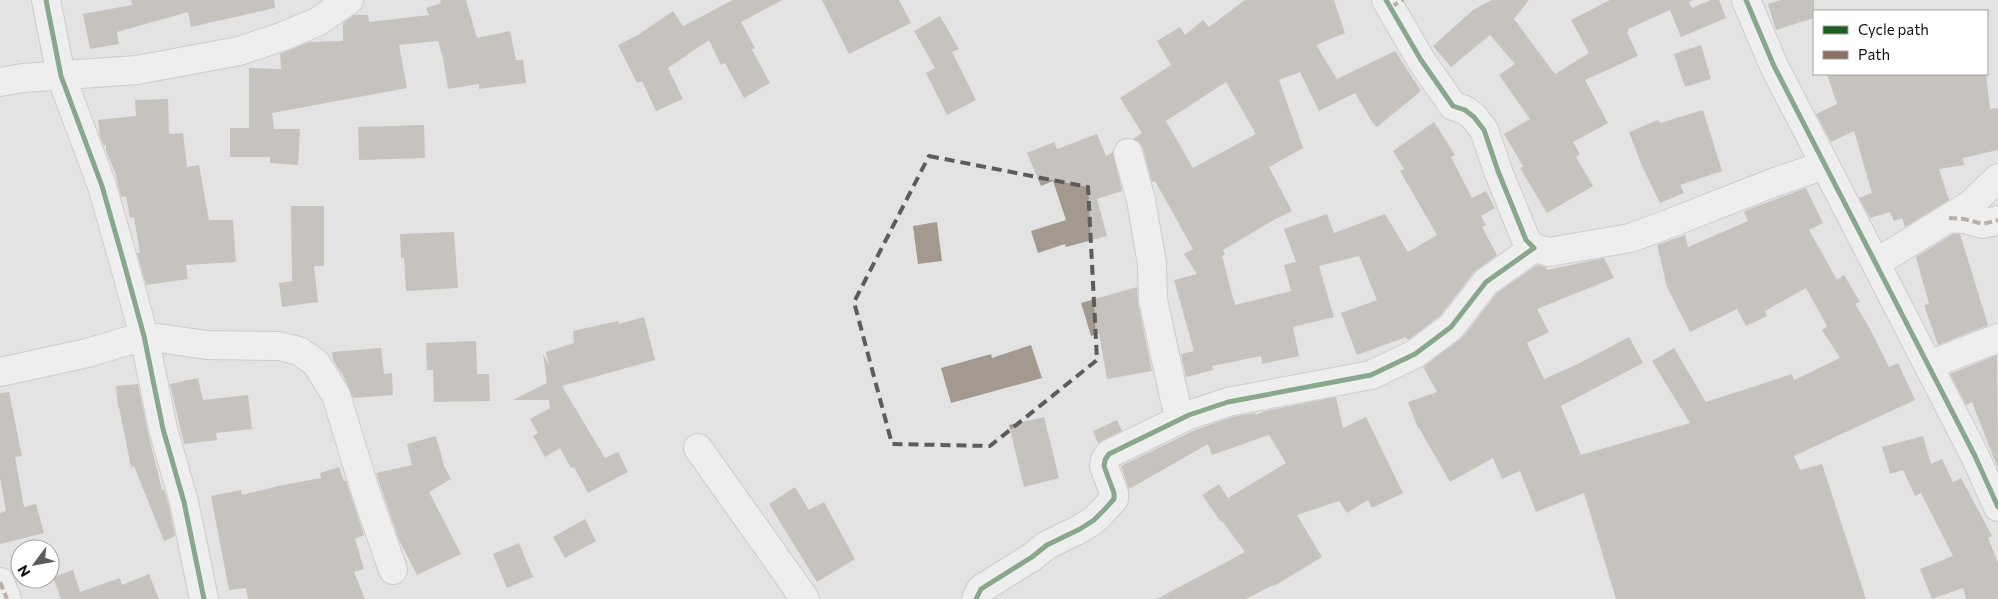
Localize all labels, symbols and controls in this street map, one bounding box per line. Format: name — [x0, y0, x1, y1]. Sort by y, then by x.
legend — [1813, 10, 1988, 75]
text: Cycle path — [1858, 20, 1929, 38]
text: Path — [1858, 45, 1890, 63]
north arrow — [10, 539, 60, 589]
text: N — [14, 562, 34, 580]

